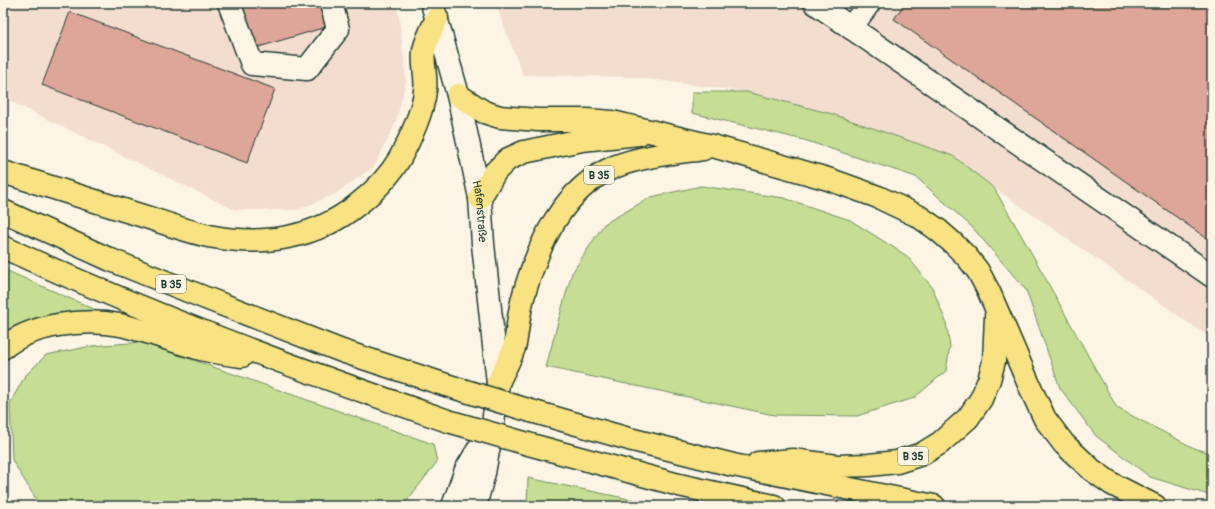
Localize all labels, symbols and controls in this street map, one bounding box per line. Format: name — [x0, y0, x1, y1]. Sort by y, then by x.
road number: B 35 — [584, 166, 614, 184]
street label: Hafenstraße — [468, 179, 490, 243]
road number: B 35 — [156, 275, 186, 293]
road number: B 35 — [898, 447, 928, 465]

